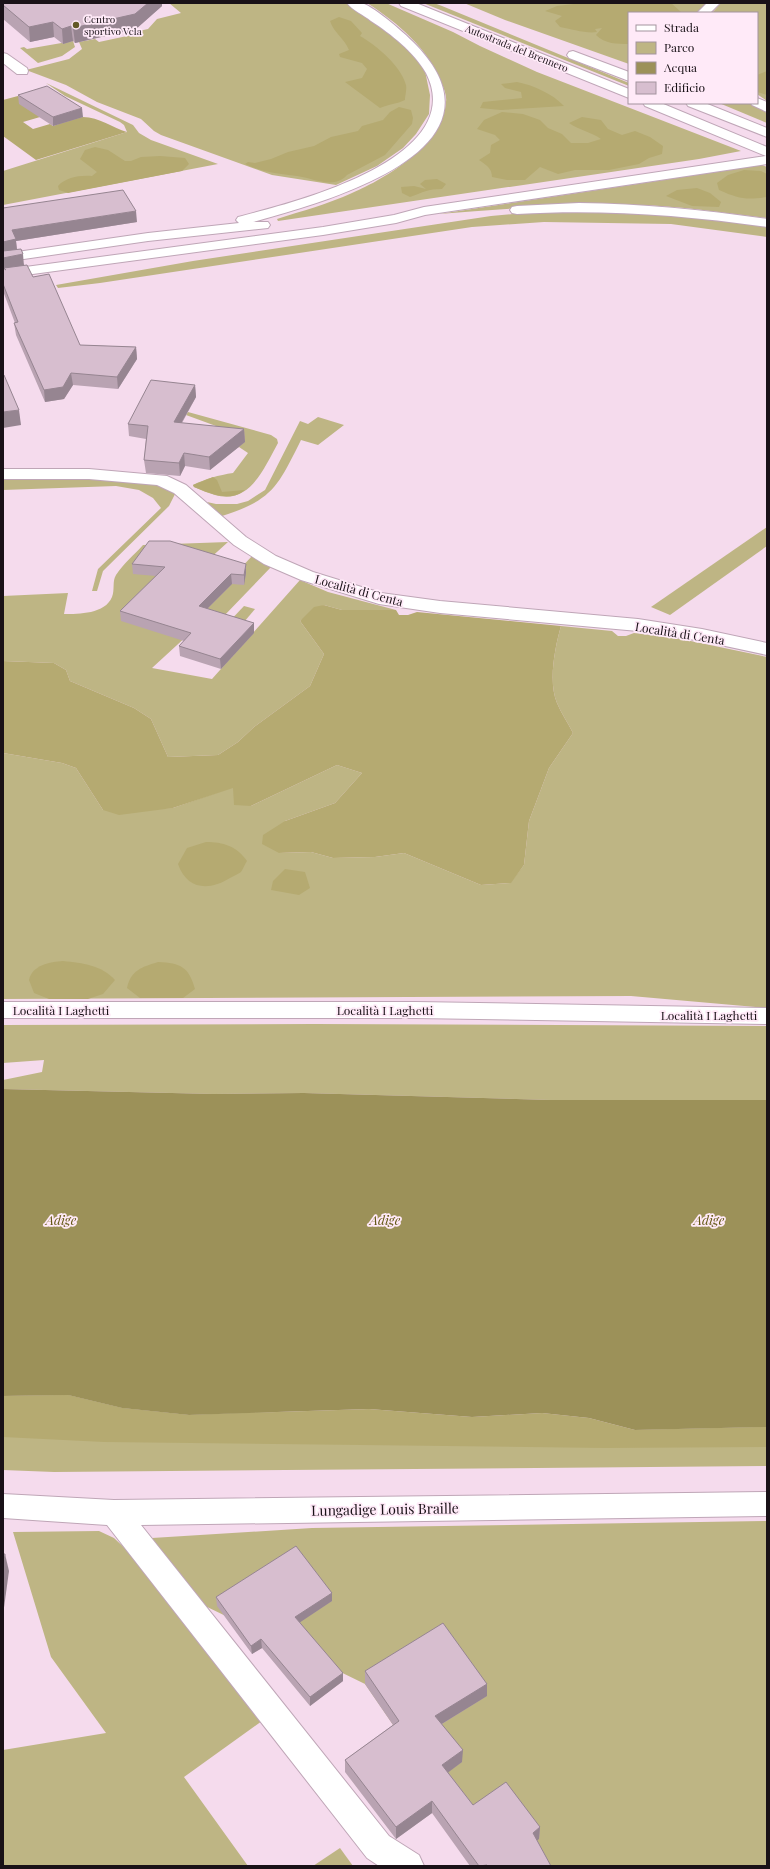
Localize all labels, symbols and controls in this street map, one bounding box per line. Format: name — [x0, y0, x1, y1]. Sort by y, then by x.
place label: Centro sportivo Vela — [84, 12, 142, 38]
legend — [628, 12, 758, 104]
text: Strada — [664, 19, 699, 35]
marker: Centro sportivo Vela — [71, 20, 81, 30]
street label: Autostrada del Brennero — [463, 21, 571, 75]
text: Parco — [664, 39, 695, 55]
text: Acqua — [663, 59, 697, 75]
text: Edificio — [664, 79, 706, 95]
street label: Località di Centa — [313, 571, 405, 609]
street label: Località di Centa — [634, 618, 726, 648]
street label: Località I Laghetti — [13, 1002, 110, 1018]
street label: Località I Laghetti — [337, 1002, 434, 1018]
street label: Località I Laghetti — [661, 1007, 758, 1023]
water label: Adige — [44, 1211, 77, 1228]
water label: Adige — [368, 1211, 401, 1228]
water label: Adige — [692, 1211, 725, 1228]
street label: Lungadige Louis Braille — [311, 1498, 459, 1520]

